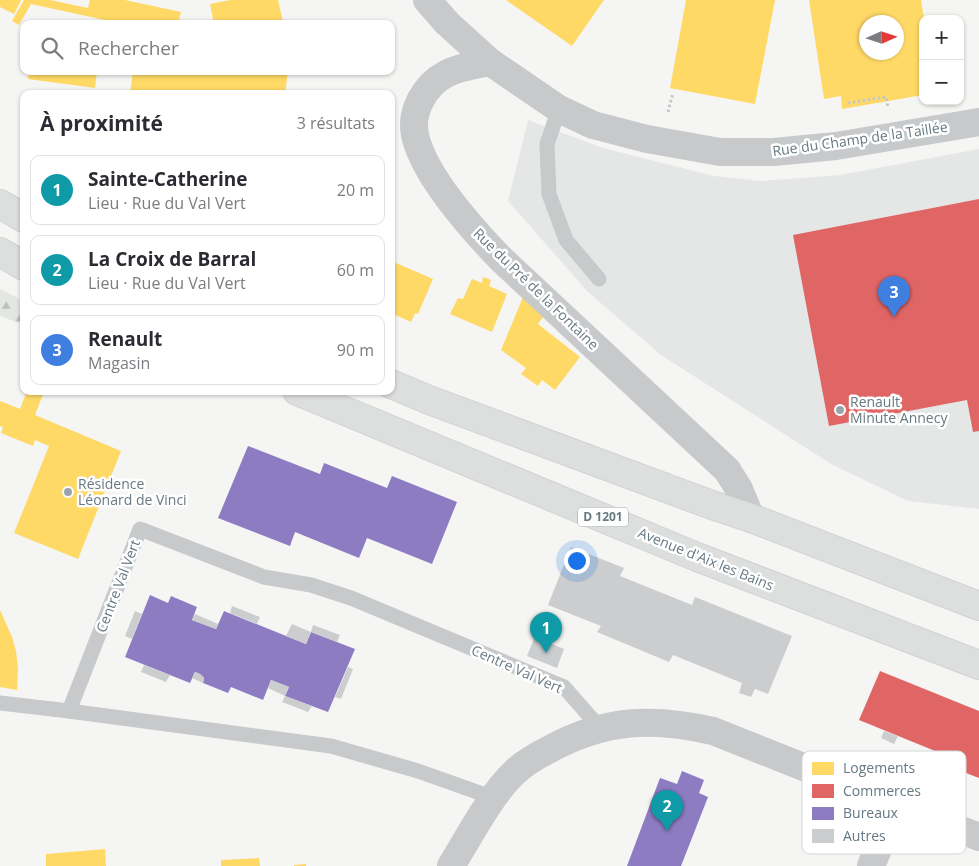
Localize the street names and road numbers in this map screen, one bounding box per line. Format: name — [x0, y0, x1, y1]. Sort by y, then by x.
street label: Rue du Champ de la Taillée — [771, 117, 949, 160]
street label: Rue du Pré de la Fontaine — [470, 224, 603, 354]
road number: D 1201 — [578, 508, 628, 526]
street label: Avenue d'Aix les Bains — [636, 523, 777, 595]
street label: Centre Val Vert — [91, 537, 144, 635]
street label: Centre Val Vert — [469, 640, 566, 697]

